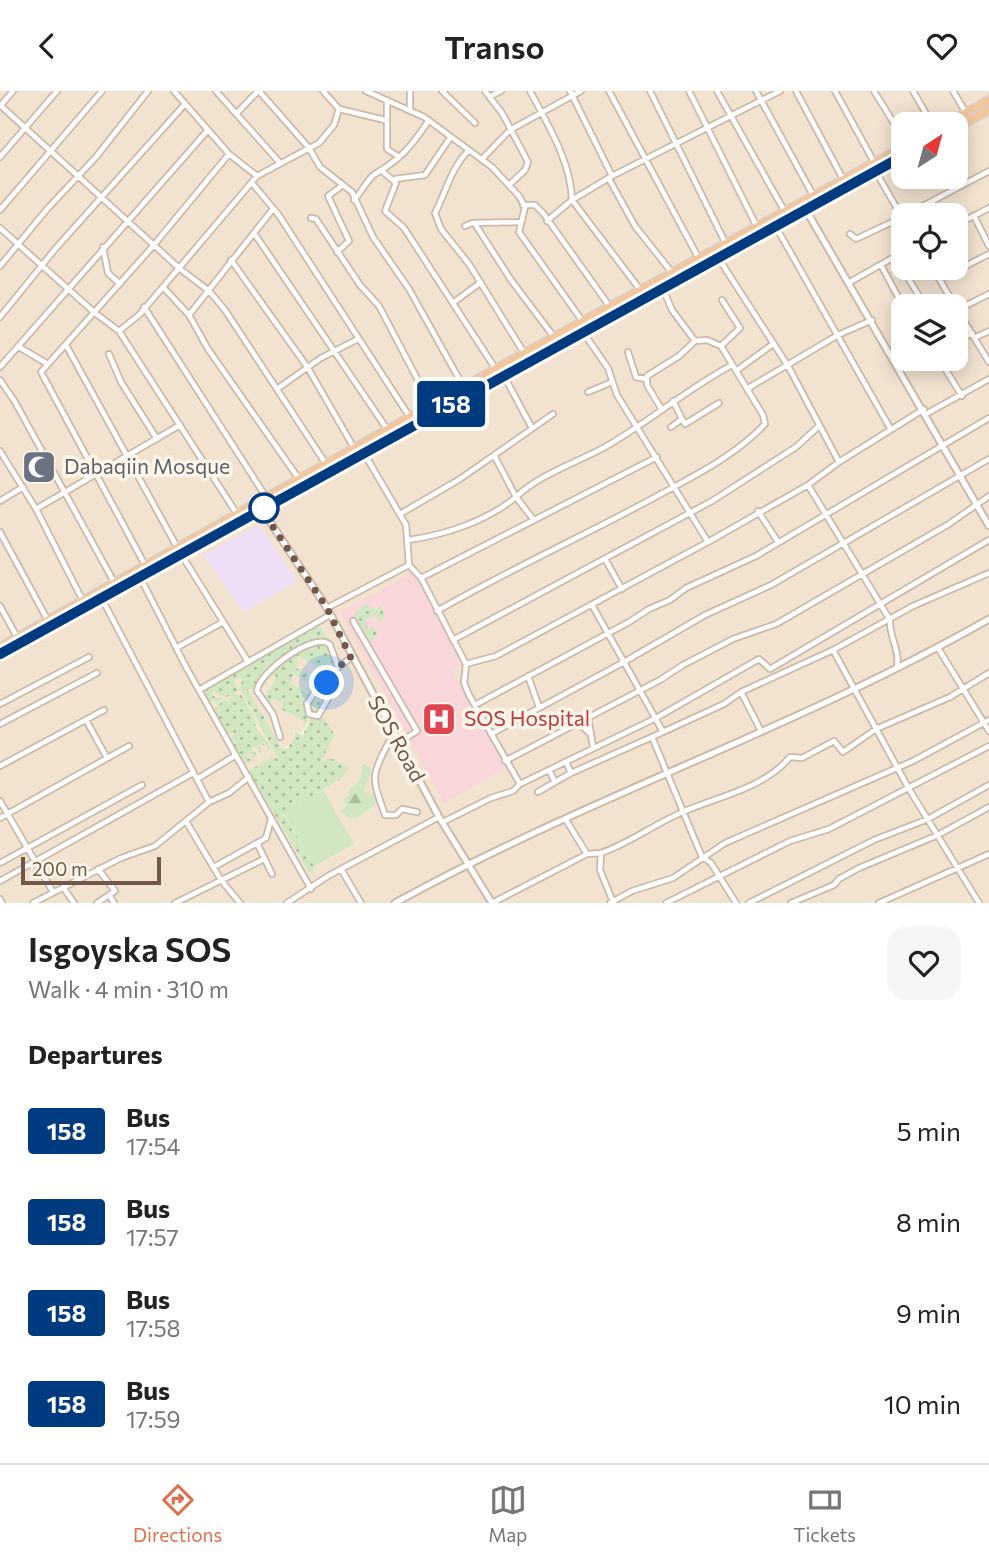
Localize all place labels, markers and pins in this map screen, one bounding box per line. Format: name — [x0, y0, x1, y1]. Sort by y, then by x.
mosque icon: Dabaqiin Mosque — [20, 448, 58, 486]
place label: Dabaqiin Mosque — [64, 453, 230, 478]
unlabelled marker — [249, 493, 279, 523]
hospital icon: SOS Hospital — [420, 700, 458, 738]
place label: SOS Hospital — [464, 705, 590, 730]

